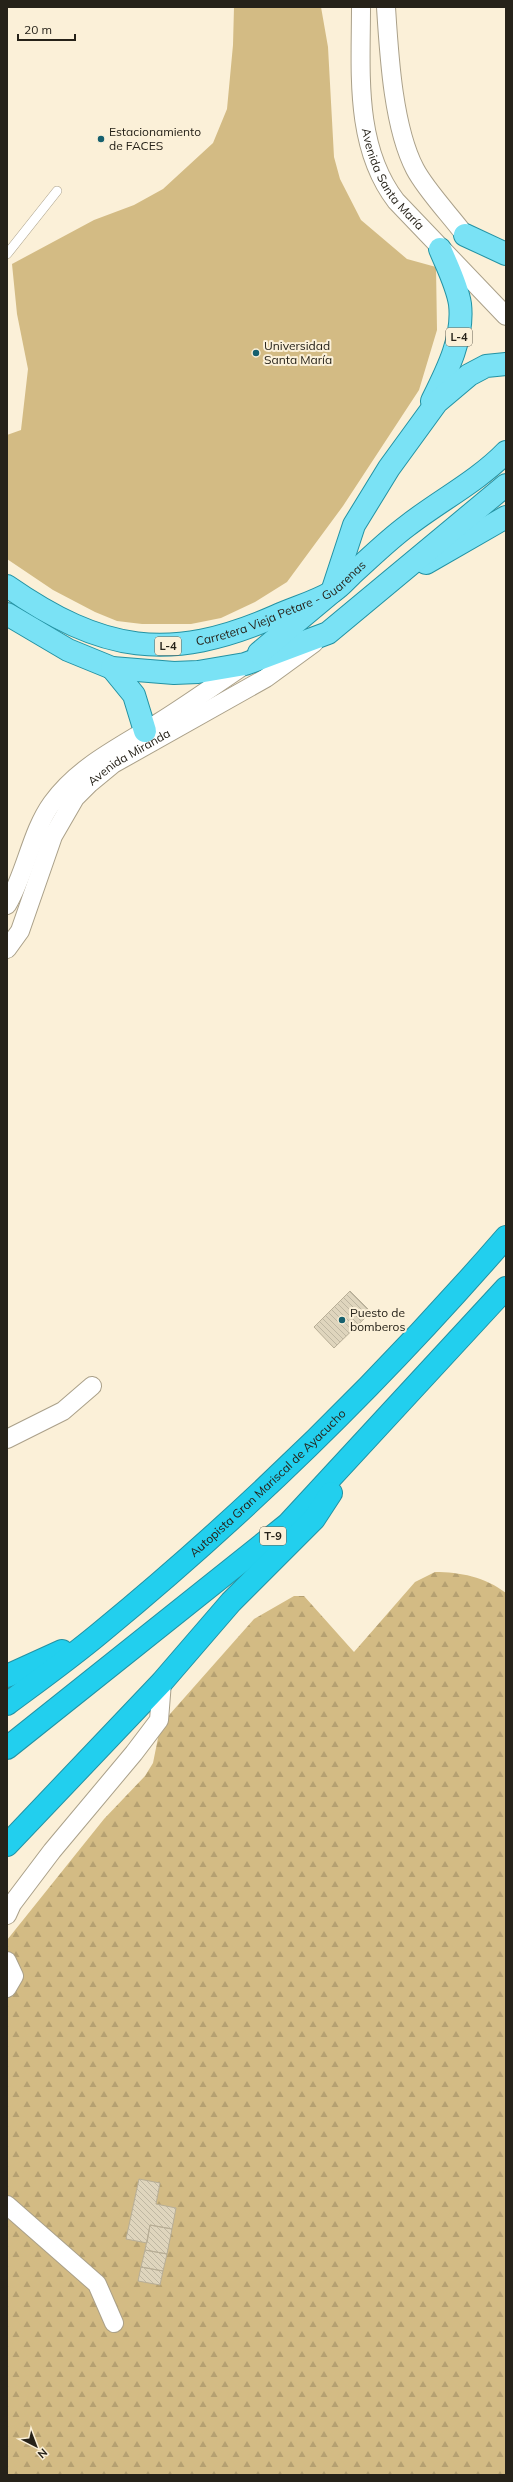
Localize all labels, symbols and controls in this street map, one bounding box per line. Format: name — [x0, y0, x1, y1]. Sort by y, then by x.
scale bar — [18, 16, 75, 42]
text: 20 m — [24, 22, 52, 37]
place label: Estacionamiento de FACES — [109, 124, 201, 153]
street label: Avenida Santa María — [359, 127, 428, 233]
marker: Estacionamiento de FACES — [96, 134, 106, 144]
road number: L-4 — [446, 328, 472, 346]
place label: Universidad Santa María — [264, 338, 332, 367]
marker: Universidad Santa María — [251, 348, 261, 358]
street label: Carretera Vieja Petare - Guarenas — [195, 557, 369, 648]
road number: L-4 — [155, 637, 181, 655]
street label: Avenida Miranda — [85, 725, 173, 789]
place label: Puesto de bomberos — [350, 1305, 405, 1334]
marker: Puesto de bomberos — [337, 1315, 347, 1325]
street label: Autopista Gran Mariscal de Ayacucho — [186, 1406, 349, 1560]
road number: T-9 — [260, 1527, 286, 1545]
north arrow — [16, 2426, 56, 2466]
text: N — [35, 2445, 50, 2461]

